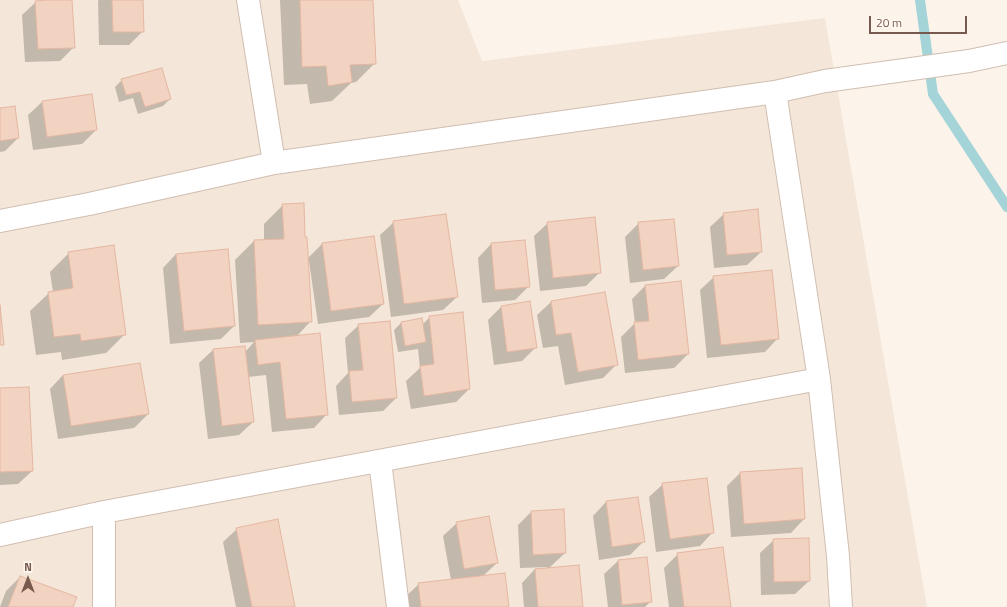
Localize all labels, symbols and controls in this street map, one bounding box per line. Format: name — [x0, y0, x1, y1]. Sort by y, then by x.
scale bar — [871, 8, 969, 34]
text: 20 m — [876, 13, 902, 32]
north arrow — [8, 559, 48, 599]
text: N — [24, 559, 32, 575]

